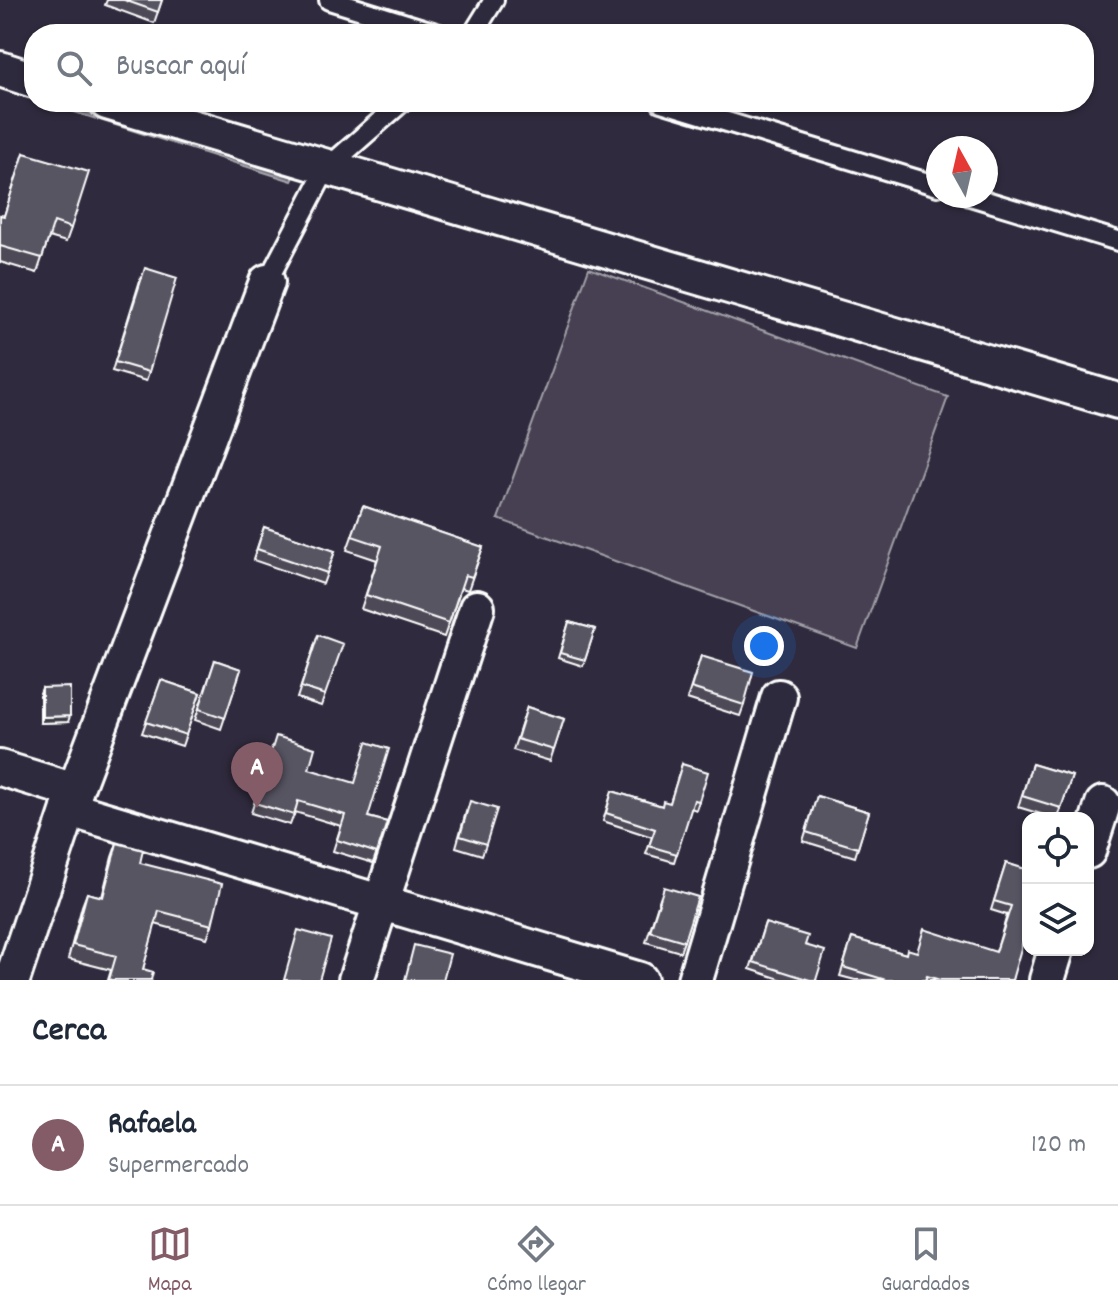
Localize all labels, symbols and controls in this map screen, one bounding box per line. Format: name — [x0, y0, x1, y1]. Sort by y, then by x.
search box — [24, 24, 1094, 112]
icon: search — [52, 46, 96, 90]
text: Buscar aquí — [116, 47, 246, 90]
north arrow — [926, 136, 998, 208]
your location — [744, 626, 784, 666]
pin: A — [231, 742, 283, 808]
map controls — [1022, 812, 1094, 956]
button: locate — [1022, 812, 1094, 884]
button: layers — [1022, 884, 1094, 956]
text: Cerca — [32, 1008, 106, 1057]
text: Rafaela — [108, 1105, 196, 1148]
text: A — [51, 1127, 65, 1164]
text: 120 m — [1031, 1127, 1086, 1164]
text: Supermercado — [108, 1148, 249, 1185]
tab: Mapa — [148, 1222, 192, 1301]
tab: Cómo llegar — [487, 1222, 586, 1301]
tab: Guardados — [881, 1222, 970, 1301]

